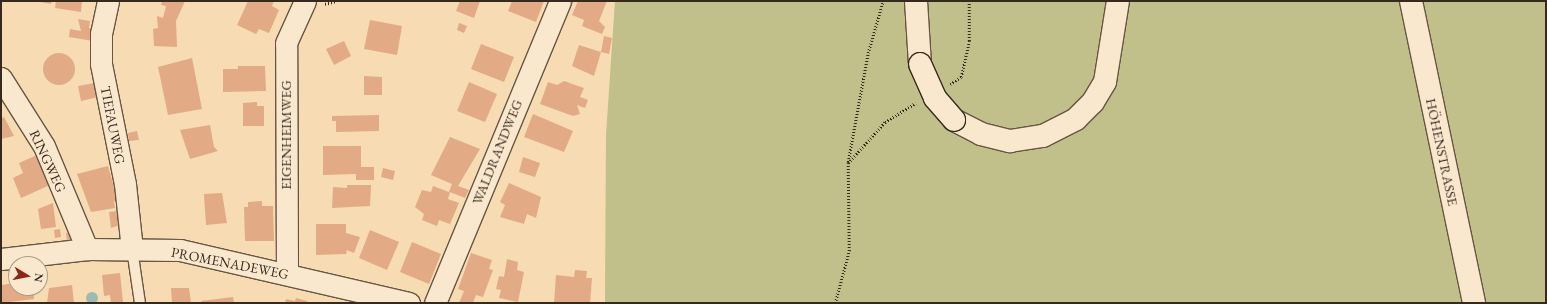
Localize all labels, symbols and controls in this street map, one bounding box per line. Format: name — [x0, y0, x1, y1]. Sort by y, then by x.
street label: EIGENHEIMWEG — [278, 80, 294, 190]
street label: TIEFAUWEG — [97, 85, 129, 165]
street label: WALDRANDWEG — [468, 97, 526, 207]
street label: HÖHENSTRASSE — [1422, 97, 1462, 207]
street label: RINGWEG — [26, 127, 70, 195]
street label: PROMENADEWEG — [170, 243, 290, 283]
north arrow — [8, 256, 48, 296]
text: N — [31, 272, 46, 284]

